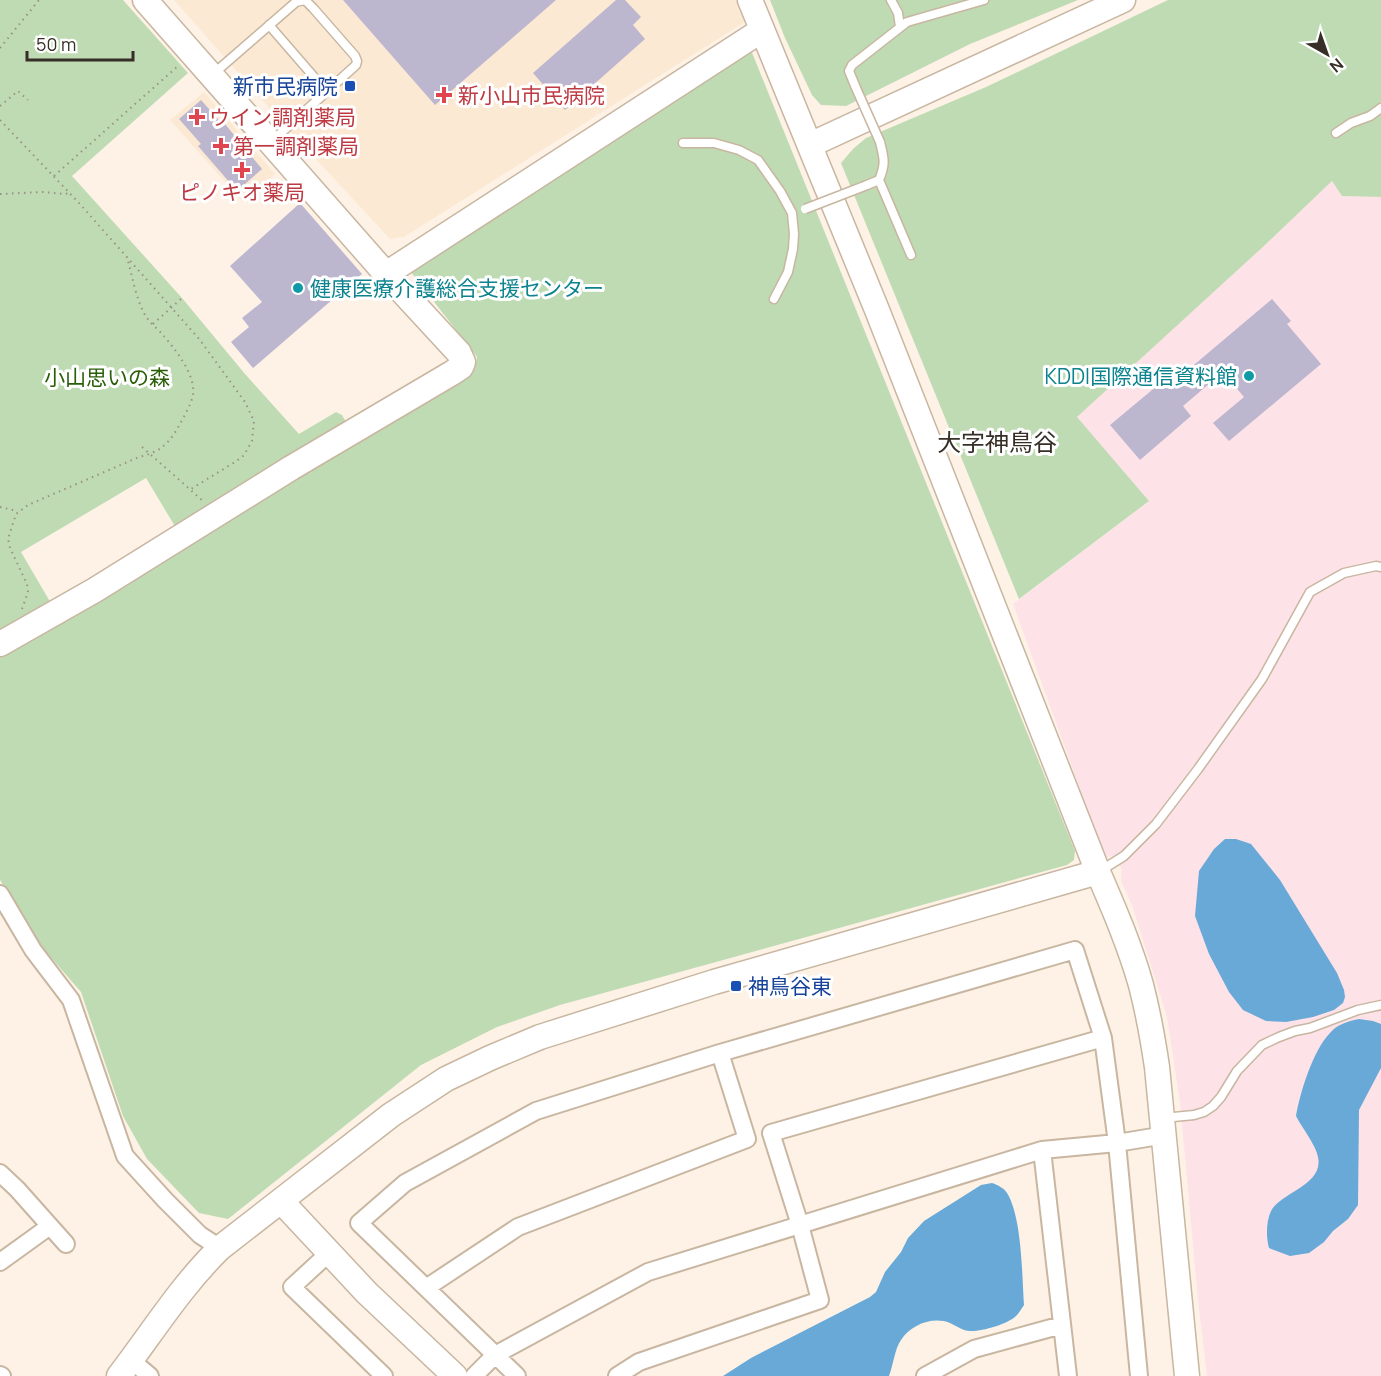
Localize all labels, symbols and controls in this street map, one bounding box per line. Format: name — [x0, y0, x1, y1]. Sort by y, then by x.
scale bar — [27, 24, 134, 62]
north arrow — [1297, 24, 1357, 84]
text: 50 m — [36, 32, 76, 56]
text: N — [1325, 53, 1348, 78]
place label: 新市民病院 — [233, 72, 338, 100]
marker: 新市民病院 — [343, 79, 357, 93]
place label: 新小山市民病院 — [458, 81, 605, 109]
marker: 新小山市民病院 — [435, 86, 453, 104]
place label: ウイン調剤薬局 — [209, 103, 356, 131]
marker: ウイン調剤薬局 — [190, 110, 204, 124]
place label: 第一調剤薬局 — [233, 132, 359, 160]
marker: 第一調剤薬局 — [214, 139, 228, 153]
marker: ピノキオ薬局 — [235, 163, 249, 177]
place label: ピノキオ薬局 — [179, 178, 305, 206]
place label: 健康医療介護総合支援センター — [310, 274, 604, 302]
marker: 健康医療介護総合支援センター — [291, 281, 305, 295]
place label: KDDI国際通信資料館 — [1044, 362, 1237, 390]
park label: 小山思いの森 — [44, 363, 170, 391]
marker: KDDI国際通信資料館 — [1242, 369, 1256, 383]
district label: 大字神鳥谷 — [937, 425, 1057, 458]
place label: 神鳥谷東 — [748, 972, 832, 1000]
marker: 神鳥谷東 — [729, 979, 743, 993]

